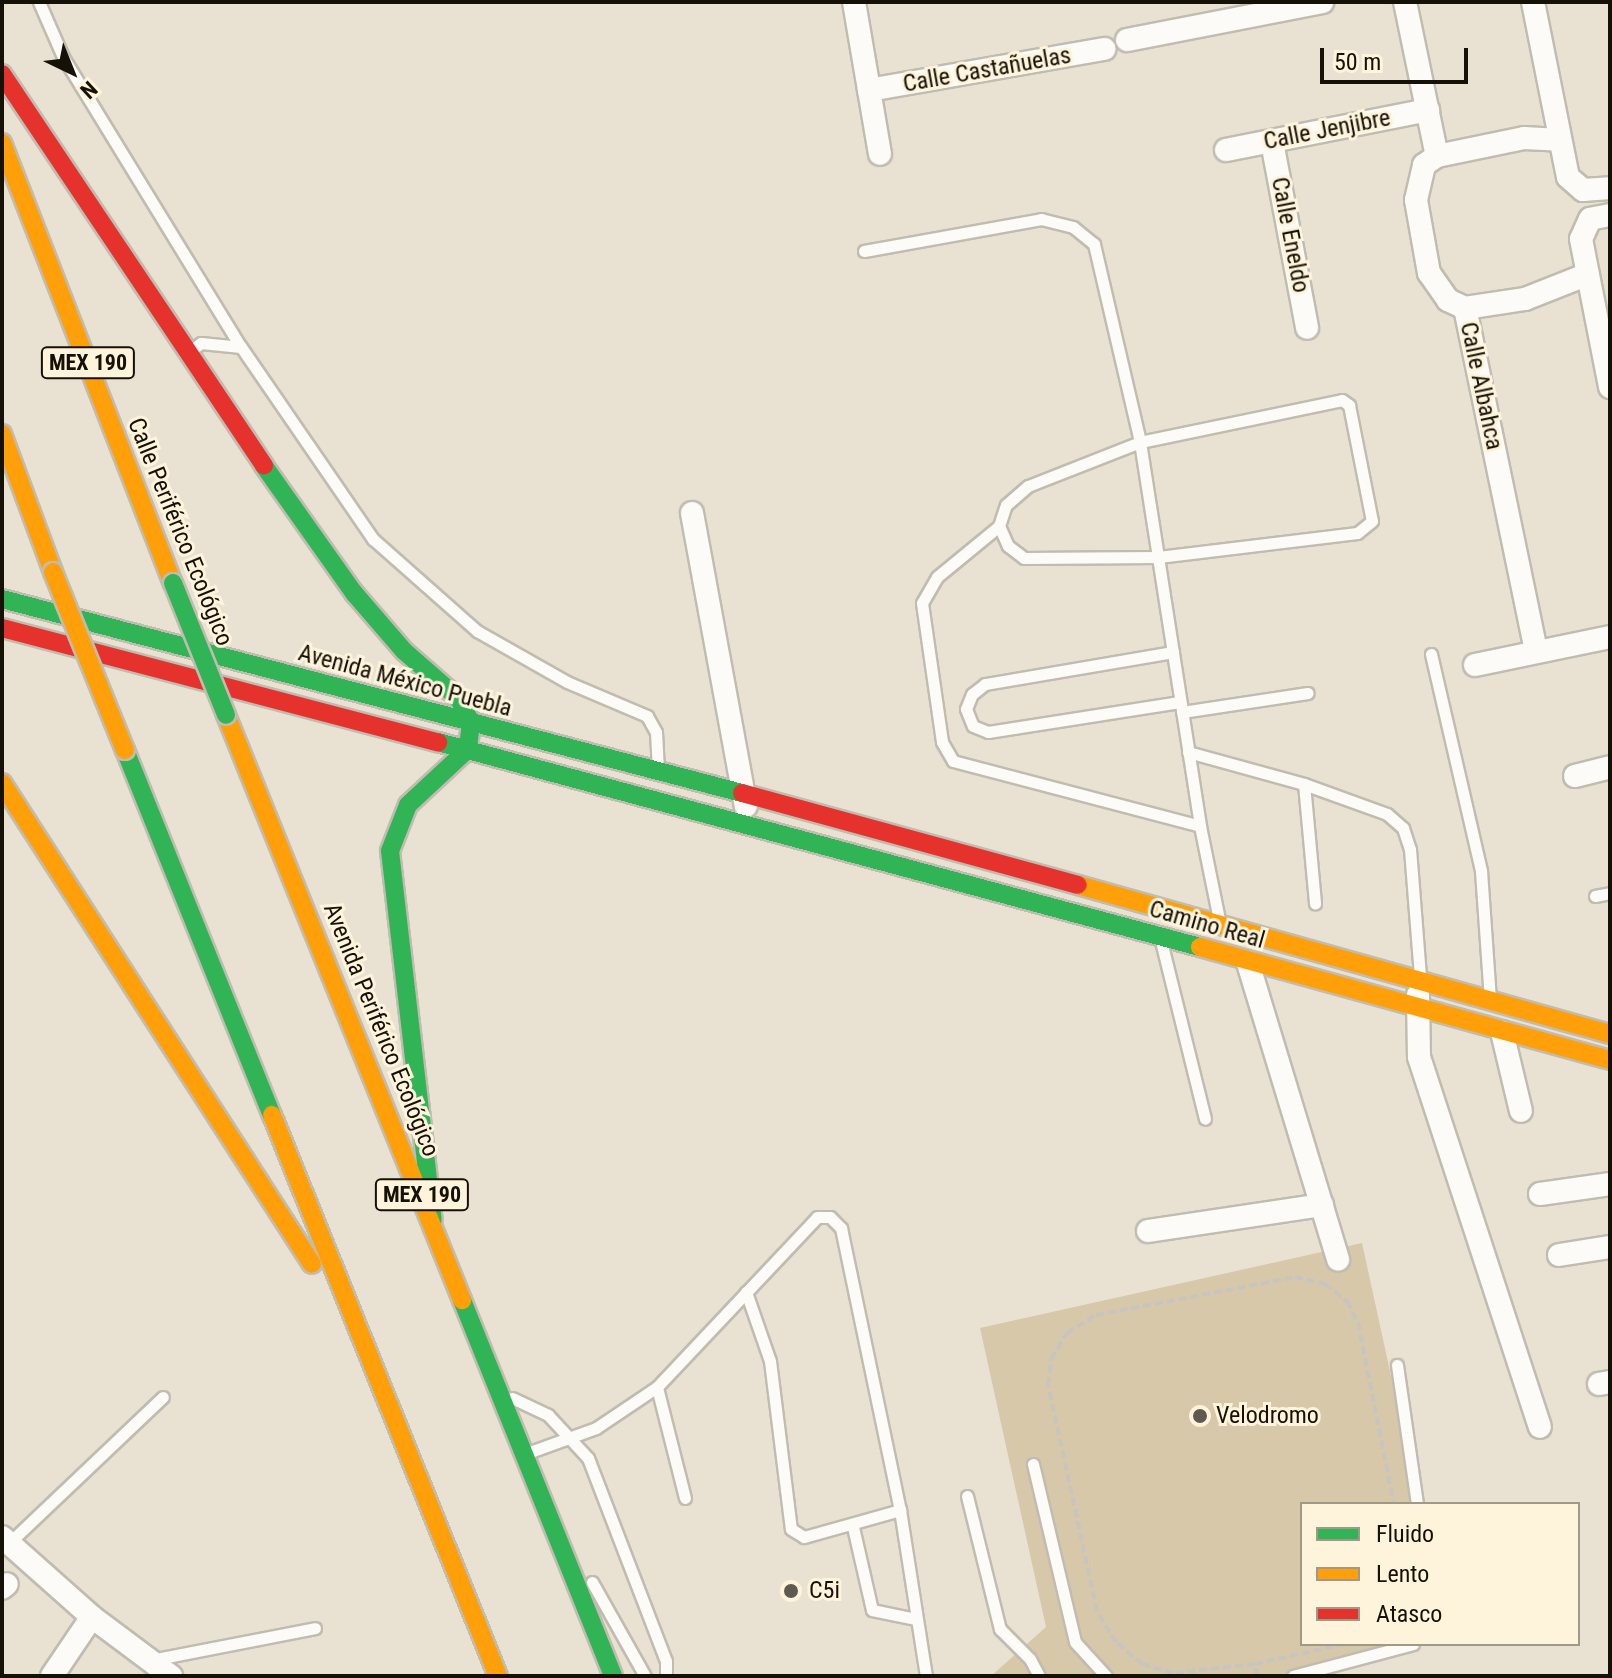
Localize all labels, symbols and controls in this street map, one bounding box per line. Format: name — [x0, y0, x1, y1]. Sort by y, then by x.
north arrow — [32, 32, 112, 112]
scale bar — [1324, 32, 1472, 82]
street label: Calle Castañuelas — [901, 41, 1073, 99]
text: 50 m — [1334, 48, 1381, 76]
text: N — [75, 76, 102, 104]
street label: Calle Jenjibre — [1261, 104, 1393, 156]
street label: Calle Eneldo — [1265, 175, 1315, 295]
street label: Calle Albahca — [1453, 320, 1509, 452]
road number: MEX 190 — [40, 345, 136, 381]
street label: Calle Periférico Ecológico — [121, 414, 239, 650]
street label: Avenida México Puebla — [295, 639, 515, 723]
street label: Camino Real — [1146, 895, 1268, 955]
street label: Avenida Periférico Ecológico — [317, 899, 445, 1161]
road number: MEX 190 — [374, 1177, 470, 1213]
place label: Velodromo — [1216, 1402, 1319, 1430]
marker: Velodromo — [1191, 1407, 1209, 1425]
legend — [1300, 1502, 1580, 1646]
text: Fluido — [1376, 1520, 1434, 1548]
text: Lento — [1376, 1560, 1429, 1588]
place label: C5i — [809, 1577, 840, 1605]
marker: C5i — [780, 1580, 802, 1602]
text: Atasco — [1376, 1600, 1442, 1628]

